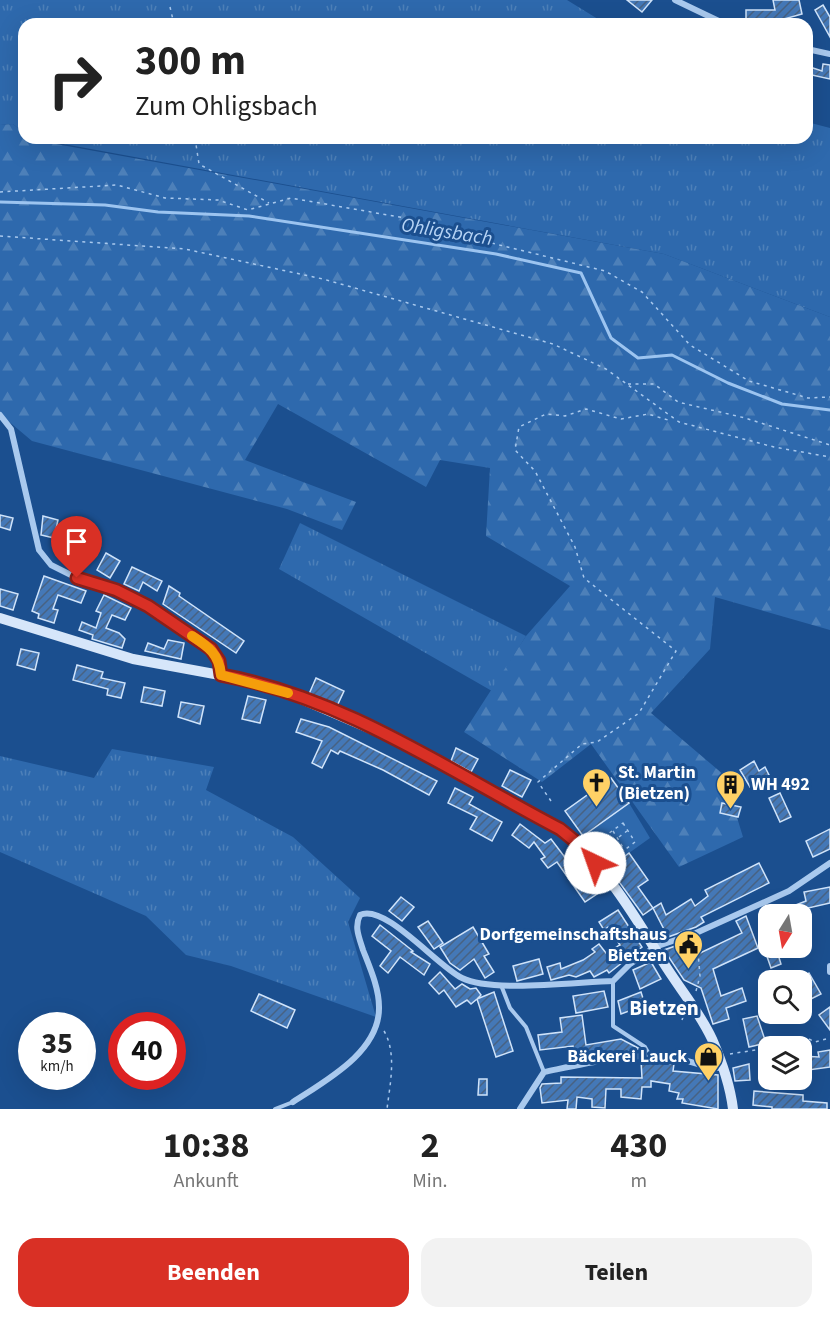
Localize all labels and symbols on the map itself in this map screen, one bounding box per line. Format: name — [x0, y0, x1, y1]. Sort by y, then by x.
water label: Ohligsbach — [399, 211, 494, 253]
pin — [51, 516, 102, 578]
place label: St. Martin (Bietzen) — [618, 760, 696, 806]
church icon: St. Martin (Bietzen) — [581, 766, 613, 808]
building icon: WH 492 — [714, 768, 746, 810]
place label: WH 492 — [751, 772, 810, 797]
position arrow — [563, 831, 627, 895]
north arrow — [758, 904, 812, 958]
place label: Dorfgemeinschaftshaus Bietzen — [480, 922, 667, 968]
public building icon: Dorfgemeinschaftshaus Bietzen — [672, 928, 704, 970]
district label: Bietzen — [629, 993, 699, 1023]
speed limit sign: 40 — [108, 1012, 186, 1090]
shop icon: Bäckerei Lauck — [692, 1040, 724, 1082]
place label: Bäckerei Lauck — [567, 1044, 687, 1069]

